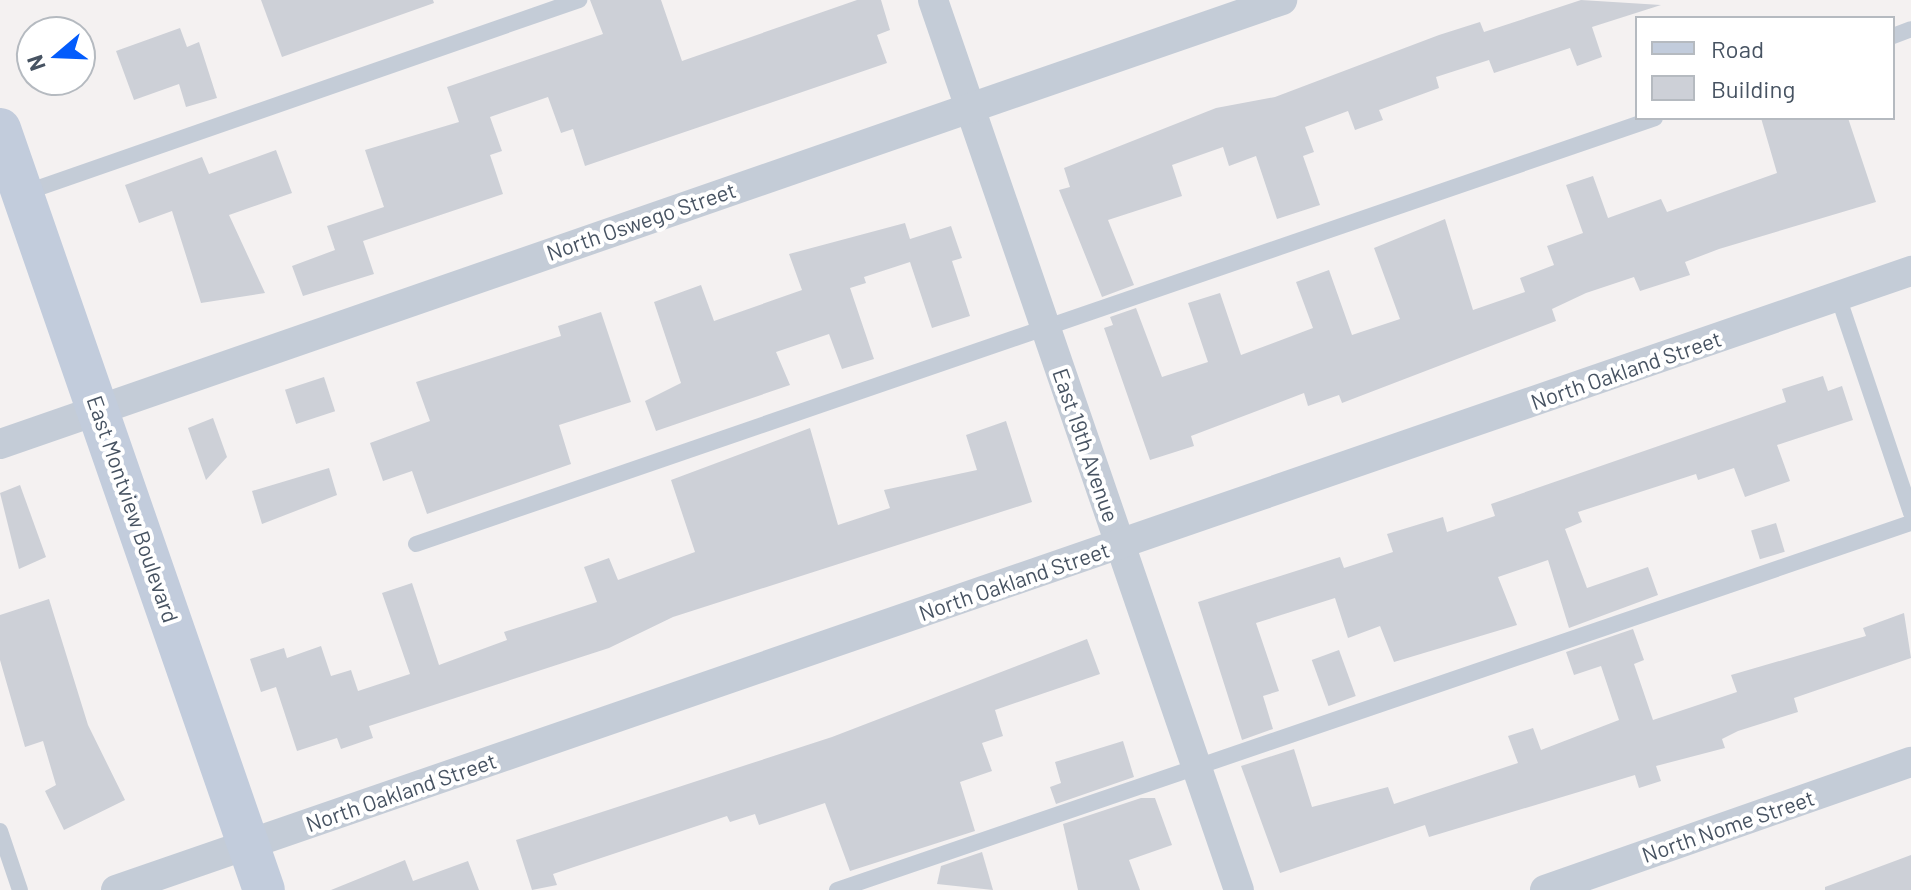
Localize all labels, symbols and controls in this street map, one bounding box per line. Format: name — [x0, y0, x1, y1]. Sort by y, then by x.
north arrow — [16, 16, 96, 96]
legend — [1635, 16, 1895, 120]
text: Road — [1711, 34, 1764, 63]
text: N — [21, 52, 50, 74]
text: Building — [1711, 74, 1795, 103]
street label: North Oswego Street — [543, 176, 739, 266]
street label: North Oakland Street — [1527, 325, 1725, 415]
street label: East 19th Avenue — [1047, 365, 1125, 525]
street label: East Montview Boulevard — [82, 392, 184, 626]
street label: North Oakland Street — [915, 536, 1113, 626]
street label: North Oakland Street — [302, 747, 500, 837]
street label: North Nome Street — [1638, 784, 1818, 868]

